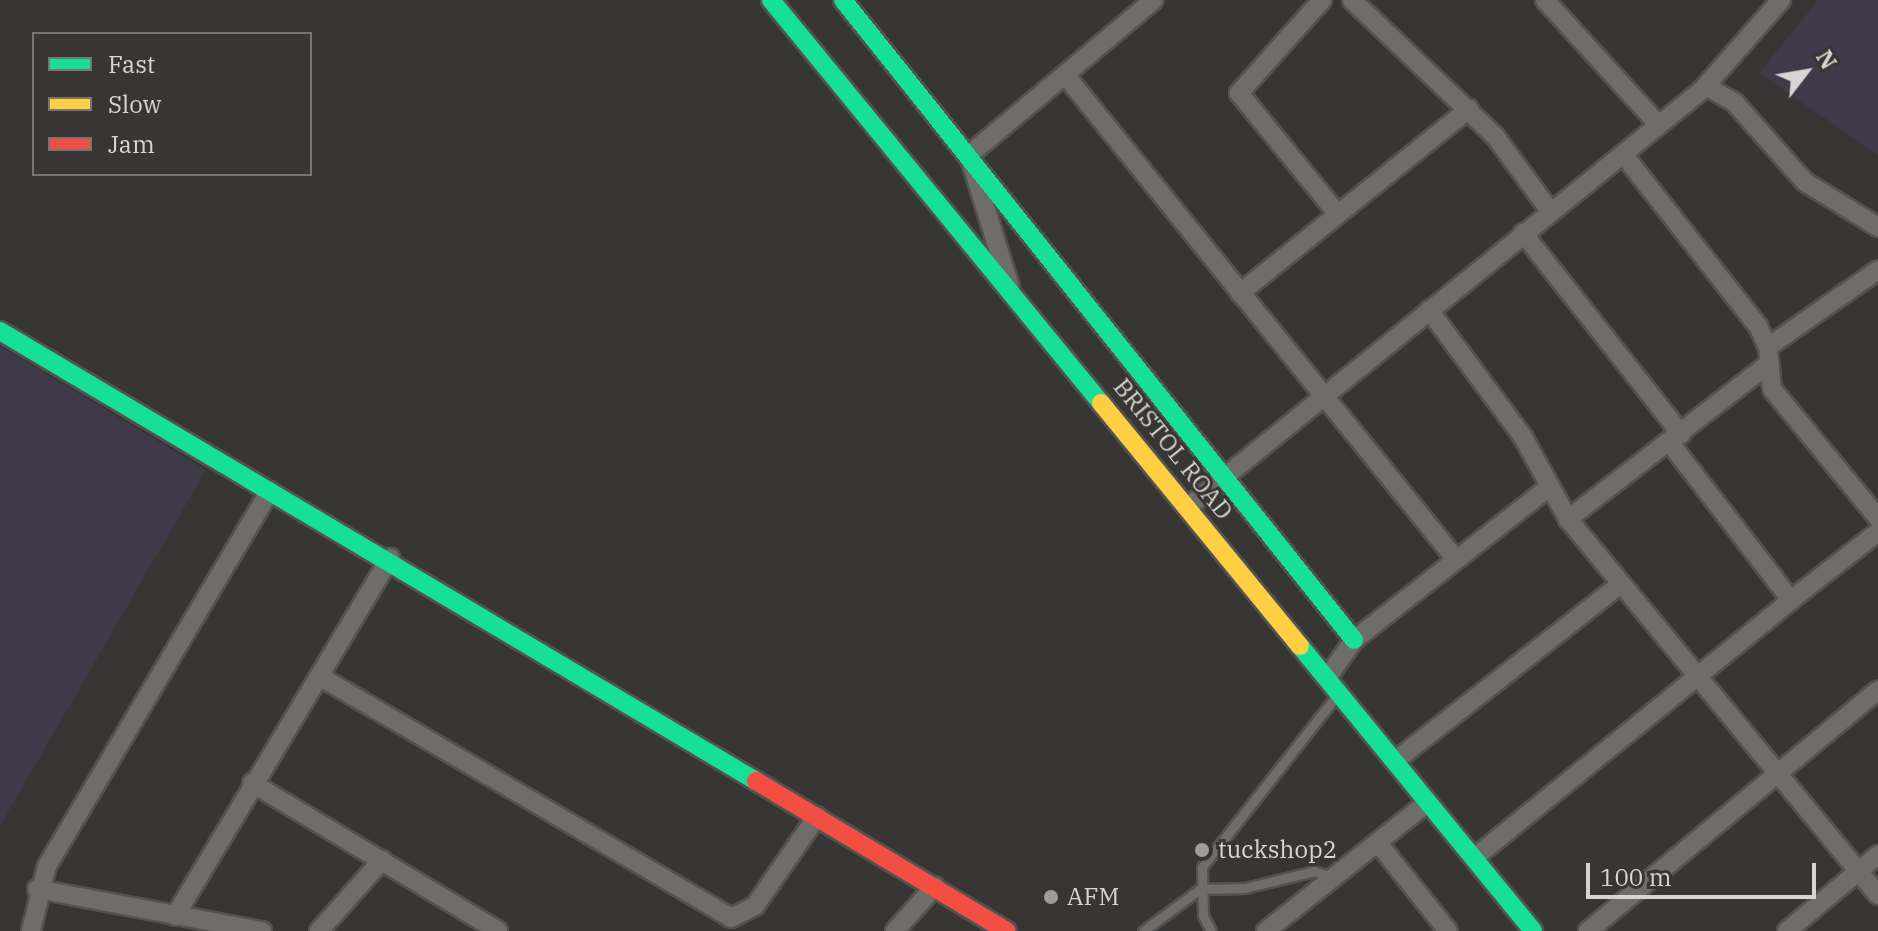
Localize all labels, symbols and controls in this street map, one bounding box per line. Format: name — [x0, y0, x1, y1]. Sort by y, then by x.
legend — [32, 32, 312, 176]
north arrow — [1766, 32, 1846, 112]
text: N — [1810, 44, 1844, 74]
text: Fast — [108, 48, 155, 80]
text: Slow — [108, 88, 161, 120]
text: Jam — [108, 128, 155, 160]
street label: BRISTOL ROAD — [1107, 373, 1239, 525]
place label: tuckshop2 — [1218, 836, 1337, 864]
marker: tuckshop2 — [1193, 841, 1211, 859]
scale bar — [1590, 847, 1820, 897]
text: 100 m — [1600, 861, 1672, 893]
place label: AFM — [1067, 883, 1119, 911]
marker: AFM — [1042, 888, 1060, 906]

